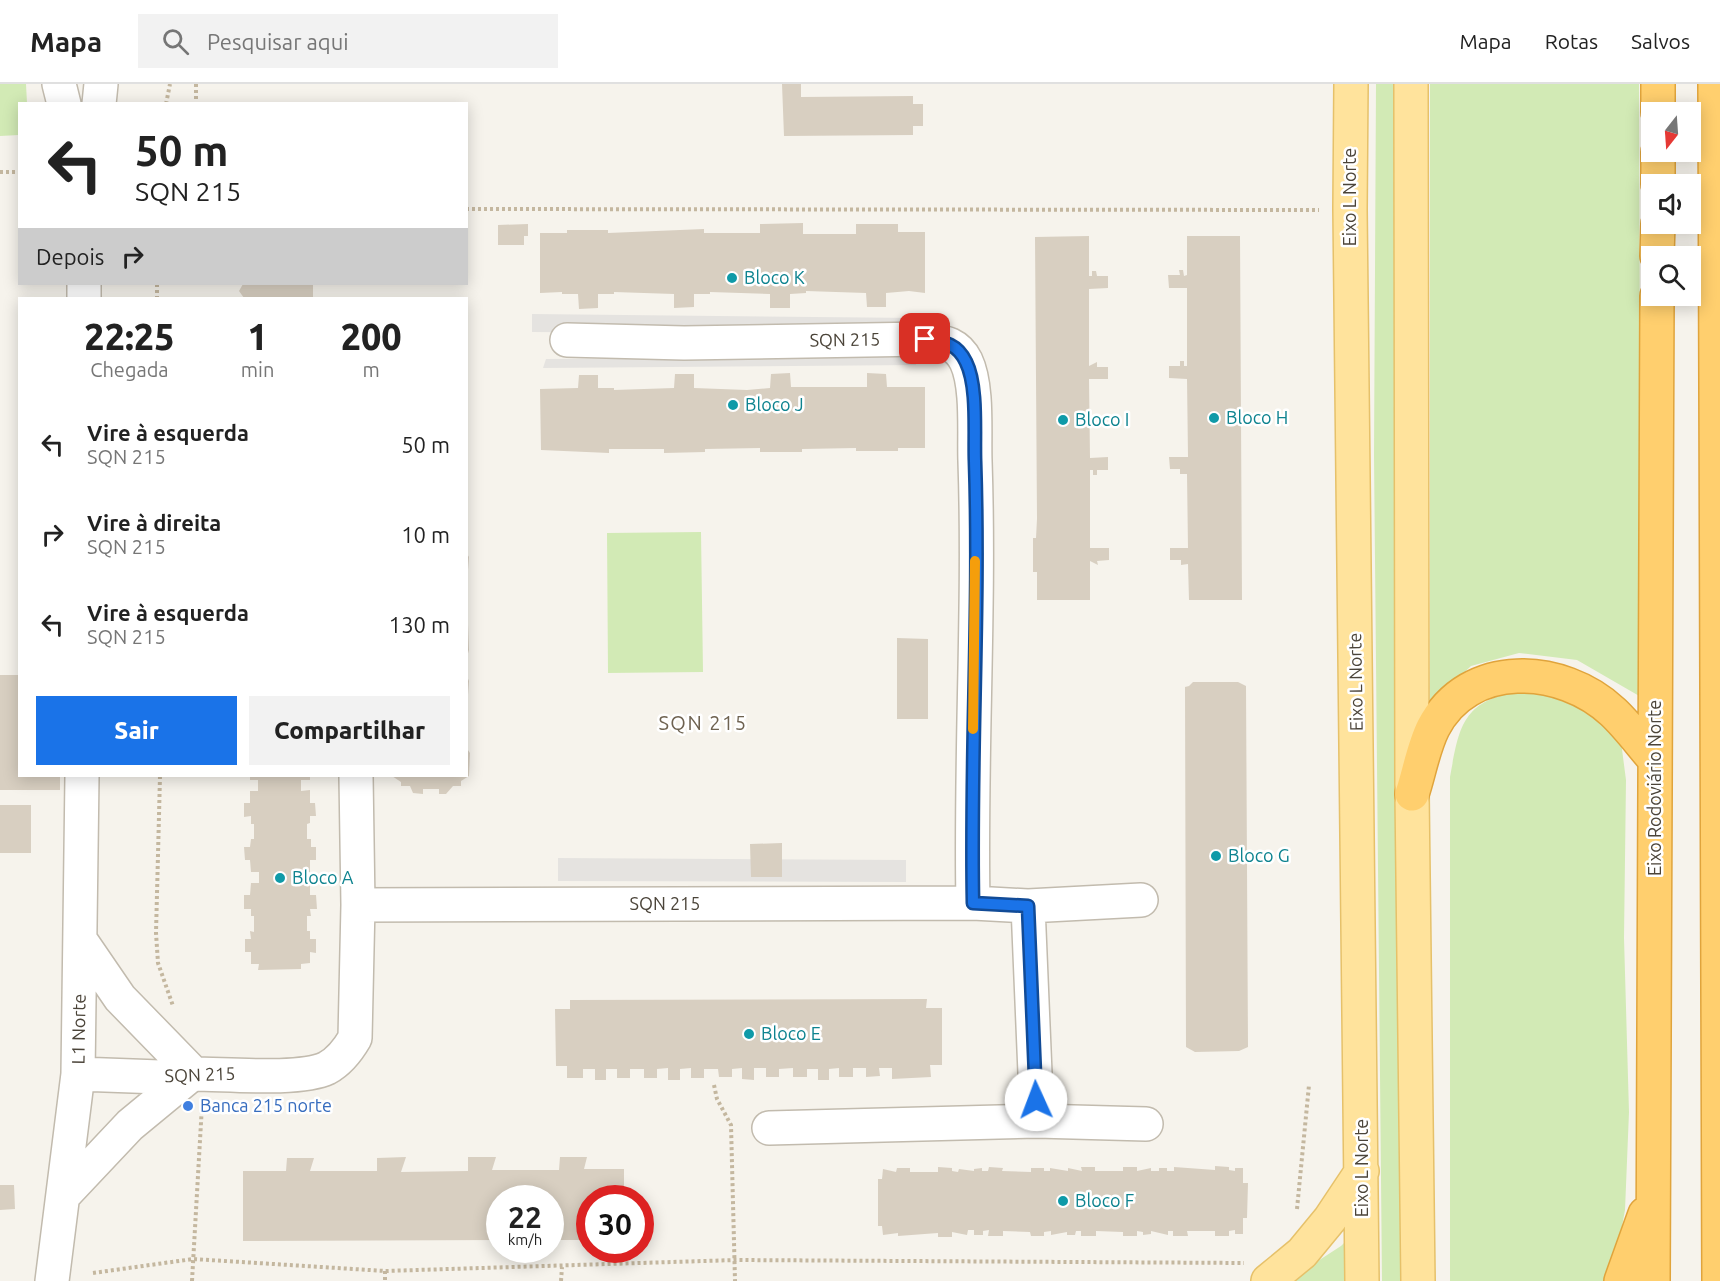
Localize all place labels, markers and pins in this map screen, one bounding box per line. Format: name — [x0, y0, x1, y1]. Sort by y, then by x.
place label: Bloco K — [744, 267, 805, 287]
marker: Bloco K — [725, 271, 739, 285]
pin — [899, 313, 950, 364]
place label: Bloco J — [745, 394, 804, 414]
marker: Bloco J — [726, 398, 740, 412]
place label: Bloco H — [1226, 407, 1288, 427]
place label: Bloco I — [1075, 409, 1129, 429]
marker: Bloco H — [1207, 411, 1221, 425]
marker: Bloco I — [1056, 413, 1070, 427]
place label: Bloco G — [1228, 845, 1290, 865]
marker: Bloco G — [1209, 849, 1223, 863]
place label: Bloco A — [292, 867, 354, 887]
marker: Bloco A — [273, 871, 287, 885]
place label: Bloco E — [761, 1023, 821, 1043]
marker: Bloco E — [742, 1027, 756, 1041]
place label: Banca 215 norte — [200, 1095, 332, 1115]
marker: Banca 215 norte — [181, 1099, 195, 1113]
place label: Bloco F — [1075, 1190, 1134, 1210]
marker: Bloco F — [1056, 1194, 1070, 1208]

